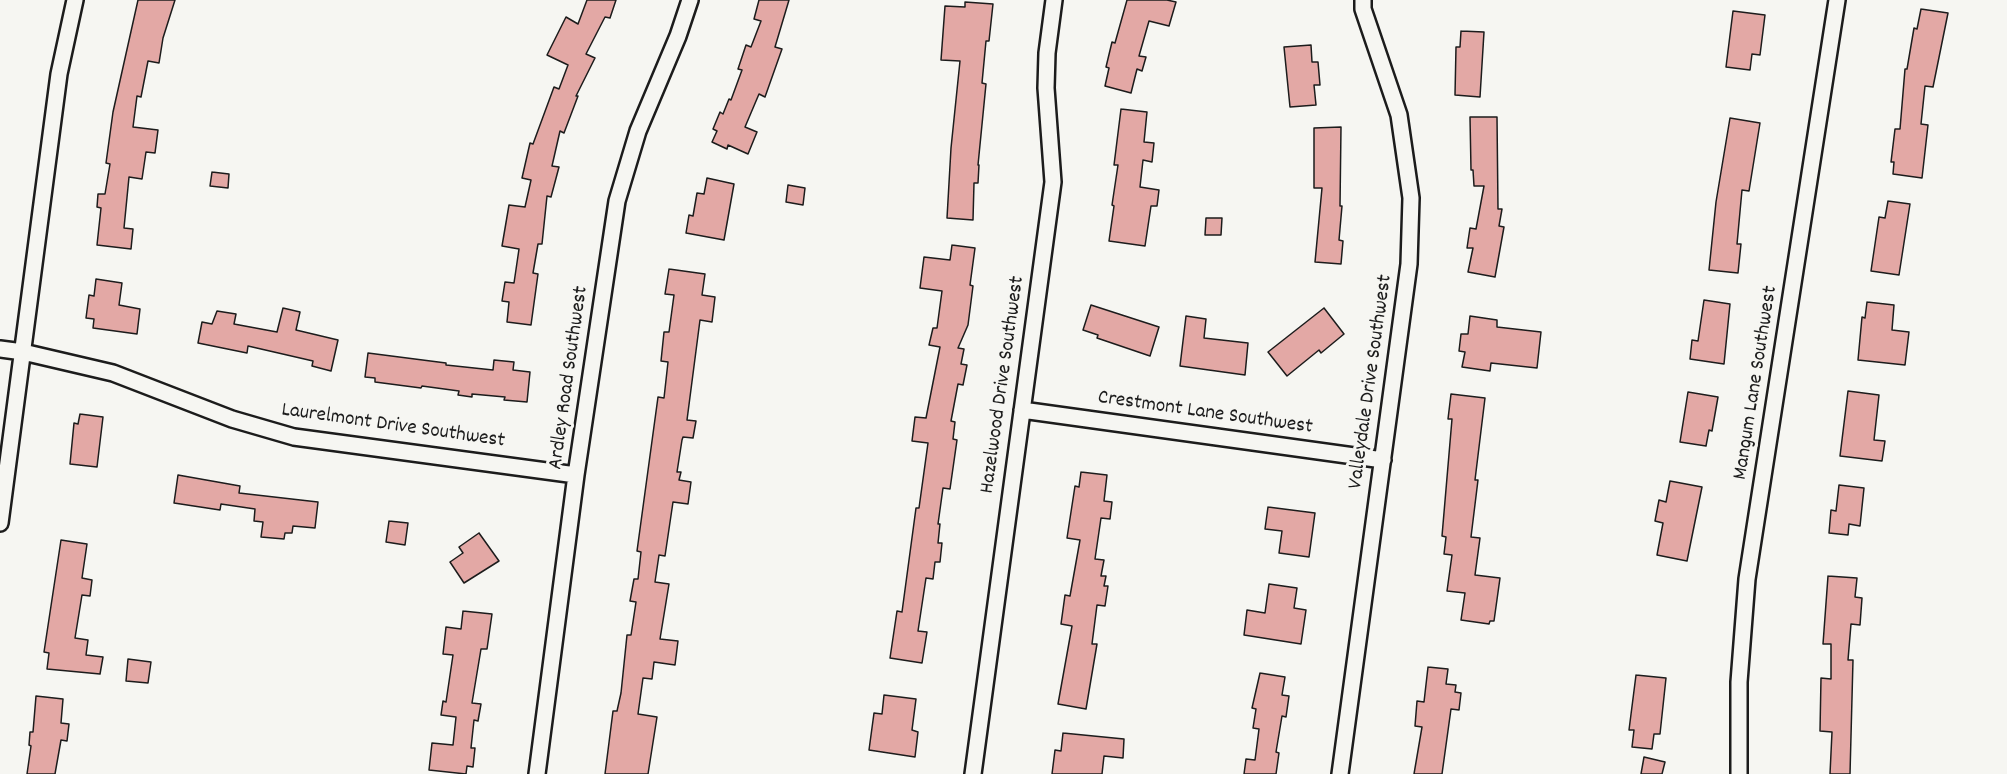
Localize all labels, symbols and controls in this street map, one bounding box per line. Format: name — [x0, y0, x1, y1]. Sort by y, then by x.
street label: Valleydale Drive Southwest — [1344, 273, 1400, 491]
street label: Hazelwood Drive Southwest — [976, 275, 1032, 495]
street label: Mangum Lane Southwest — [1729, 284, 1785, 482]
street label: Ardley Road Southwest — [545, 285, 595, 471]
street label: Crestmont Lane Southwest — [1096, 386, 1314, 442]
street label: Laurelmont Drive Southwest — [280, 399, 506, 455]

